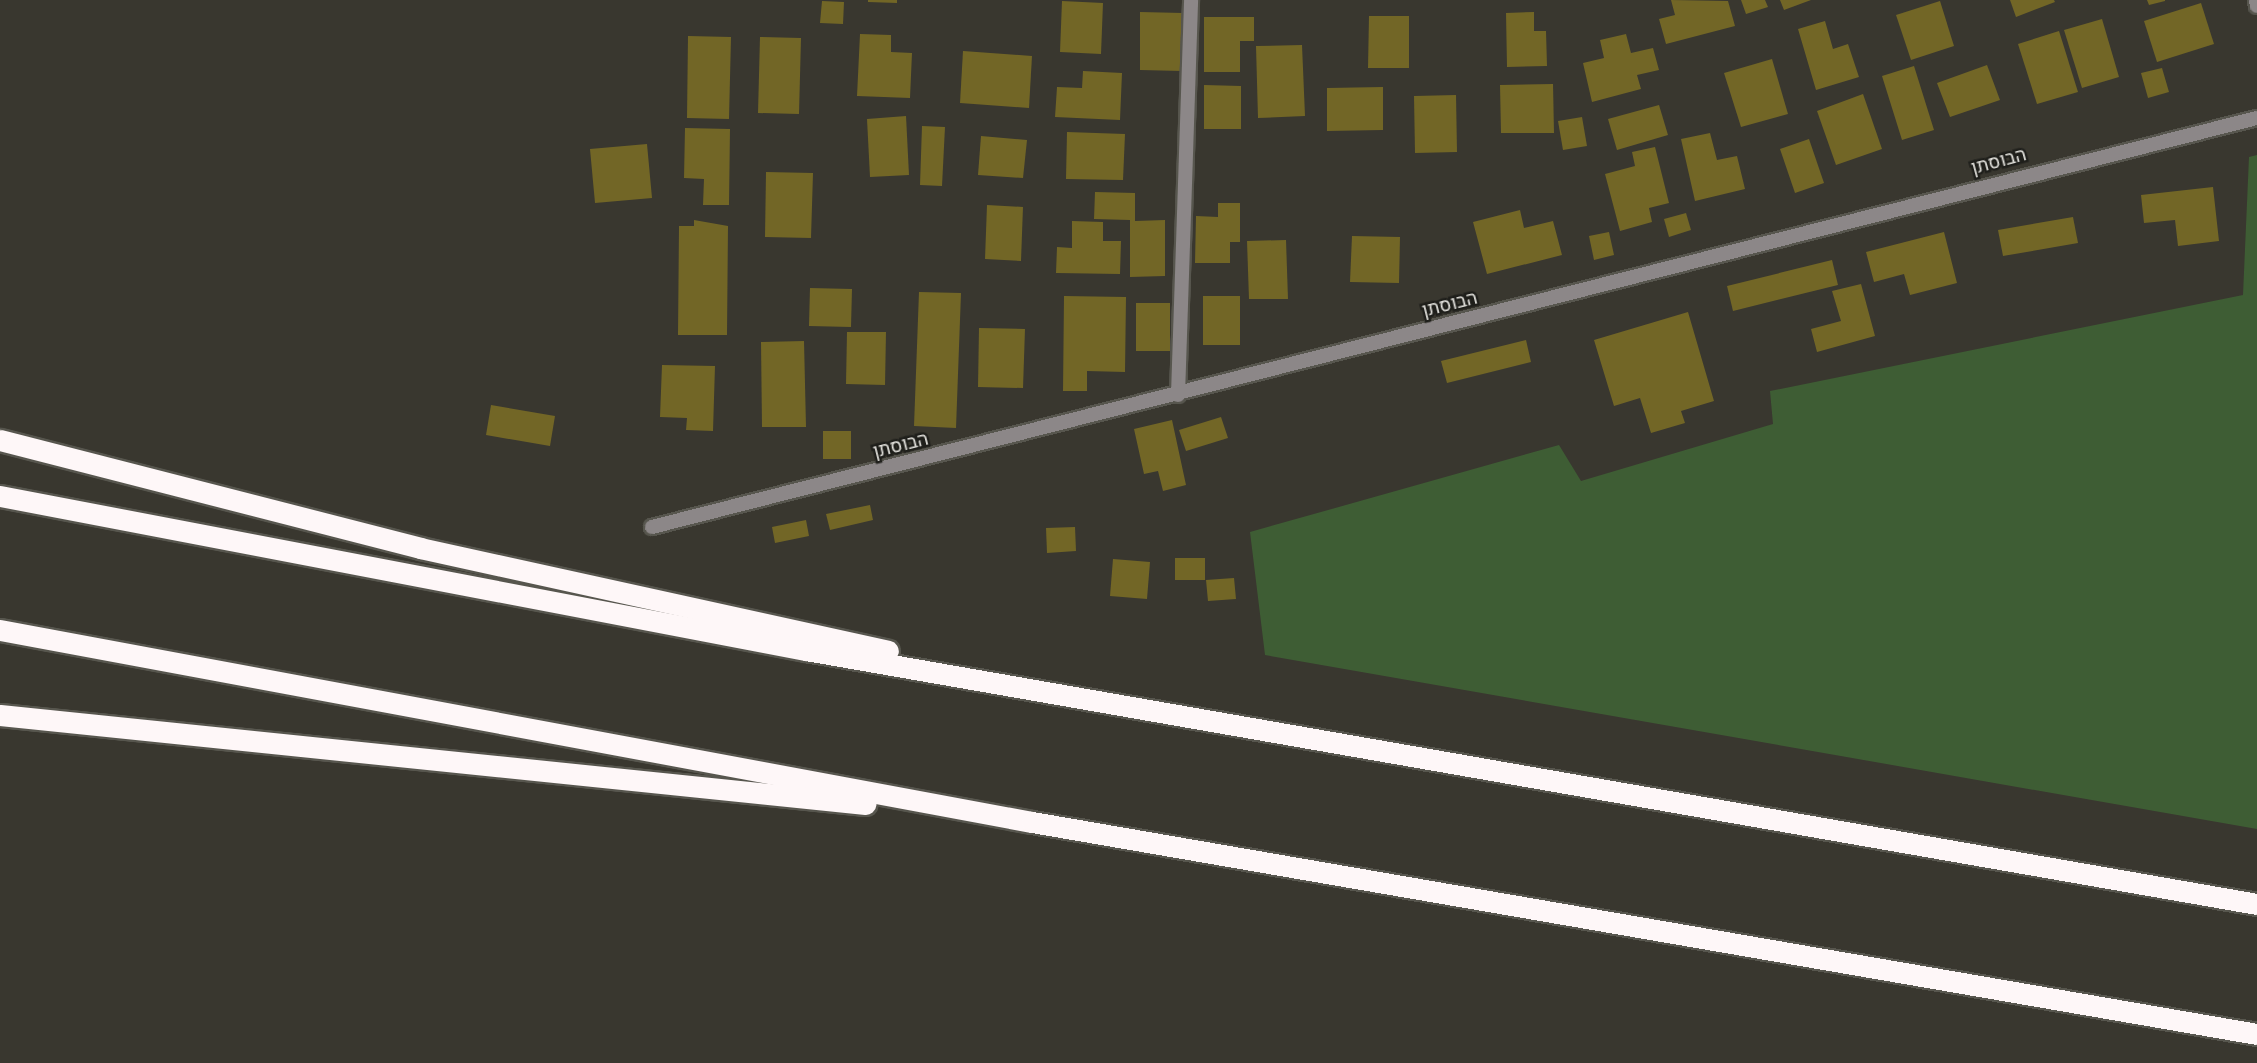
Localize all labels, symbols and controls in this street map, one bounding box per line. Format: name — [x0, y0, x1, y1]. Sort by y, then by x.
street label: הבוסתן — [1969, 144, 2029, 180]
street label: הבוסתן — [1420, 287, 1480, 323]
street label: הבוסתן — [871, 428, 931, 464]

